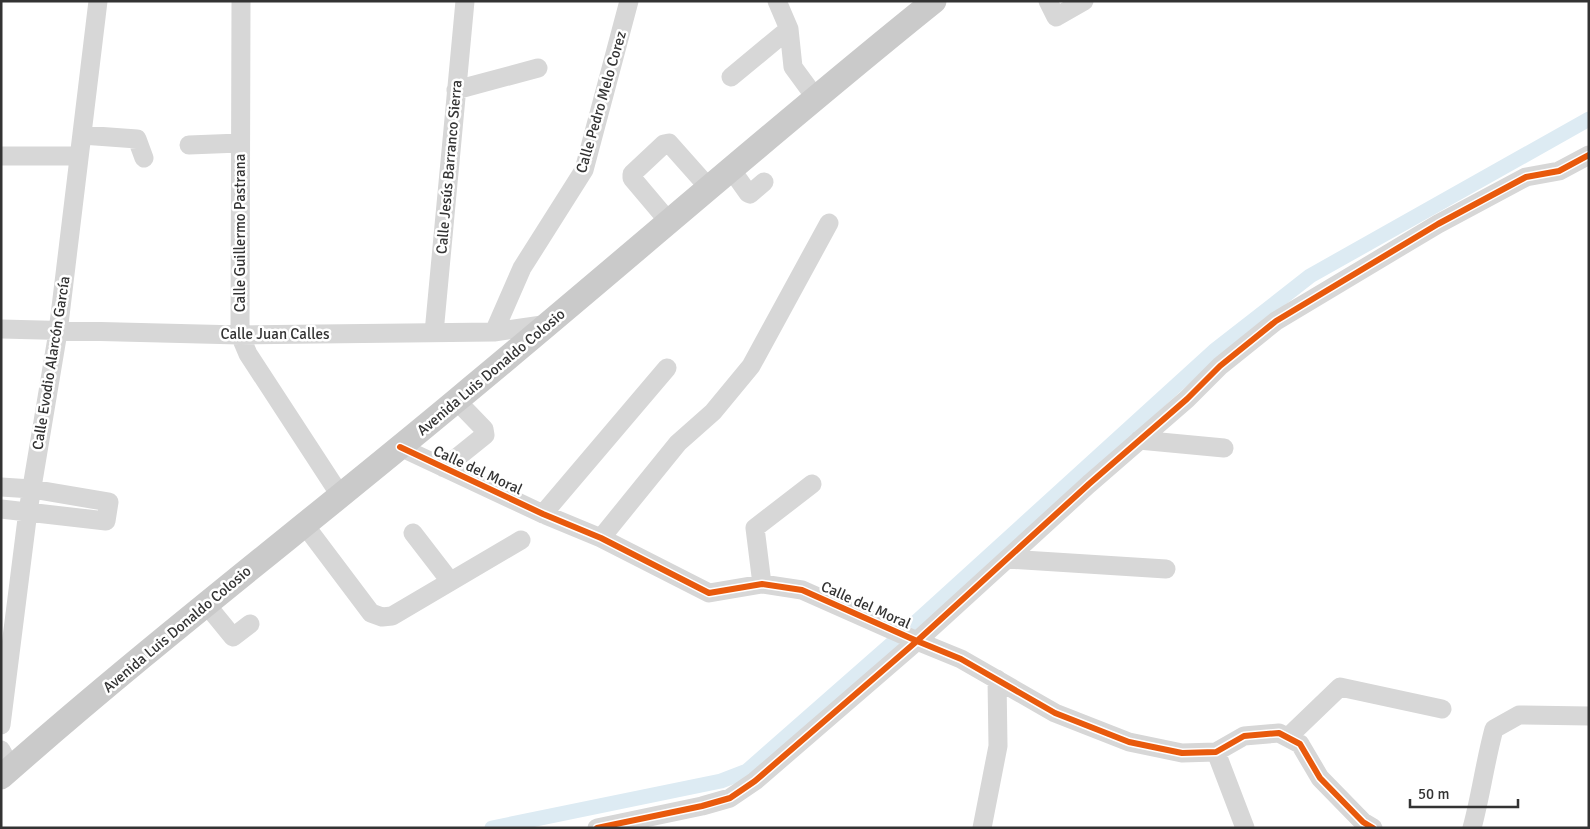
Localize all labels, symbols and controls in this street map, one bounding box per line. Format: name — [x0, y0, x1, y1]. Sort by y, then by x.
street label: Calle Pedro Melo Corez — [572, 29, 630, 175]
street label: Calle Jesús Barranco Sierra — [432, 79, 466, 255]
street label: Calle Guillermo Pastrana — [231, 154, 249, 312]
street label: Calle Evodio Alarcón García — [28, 275, 74, 451]
street label: Avenida Luis Donaldo Colosio — [413, 305, 569, 439]
street label: Calle Juan Calles — [220, 325, 330, 343]
street label: Calle del Moral — [431, 441, 525, 499]
street label: Avenida Luis Donaldo Colosio — [99, 562, 255, 696]
street label: Calle del Moral — [818, 577, 914, 633]
scale bar — [1410, 776, 1518, 808]
text: 50 m — [1418, 785, 1449, 803]

